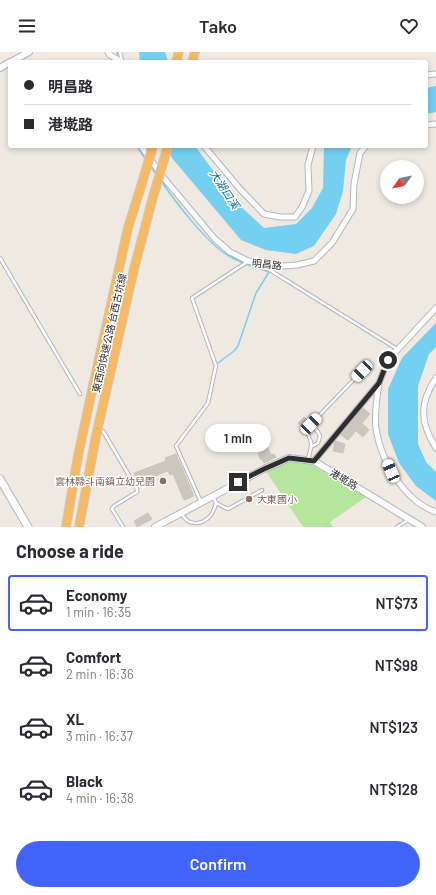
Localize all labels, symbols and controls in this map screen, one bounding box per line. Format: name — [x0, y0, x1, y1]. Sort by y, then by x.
icon: menu — [16, 15, 38, 37]
text: Tako — [199, 15, 237, 37]
icon: heart — [398, 15, 420, 37]
text: 明昌路 — [48, 77, 93, 95]
text: 港墘路 — [48, 115, 93, 133]
north arrow — [380, 160, 424, 204]
map controls — [380, 160, 424, 204]
water label: 大湖口溪 — [208, 167, 244, 213]
street label: 明昌路 — [251, 256, 283, 272]
street label: 東西向快速公路 台西古坑線 — [89, 272, 129, 394]
route start — [379, 351, 397, 369]
car — [349, 358, 375, 384]
car — [298, 411, 324, 437]
callout: 1 min — [205, 424, 271, 452]
text: 1 min — [224, 430, 252, 446]
car — [381, 458, 401, 484]
street label: 港墘路 — [328, 466, 360, 492]
route end — [229, 473, 247, 491]
place label: 雲林縣斗南鎮立幼兒園 — [55, 475, 155, 487]
marker: 雲林縣斗南鎮立幼兒園 — [158, 476, 168, 486]
place label: 大東國小 — [257, 493, 297, 505]
marker: 大東國小 — [244, 494, 254, 504]
text: Choose a ride — [16, 540, 124, 562]
icon: car — [18, 585, 54, 621]
text: Economy — [66, 586, 127, 604]
text: NT$73 — [375, 594, 418, 612]
text: 1 min · 16:35 — [66, 604, 131, 620]
icon: car — [18, 647, 54, 683]
text: Comfort — [66, 648, 121, 666]
text: NT$98 — [375, 656, 418, 674]
text: 2 min · 16:36 — [66, 666, 134, 682]
icon: car — [18, 709, 54, 745]
text: XL — [66, 710, 84, 728]
text: NT$123 — [369, 718, 418, 736]
text: 3 min · 16:37 — [66, 728, 133, 744]
icon: car — [18, 771, 54, 807]
text: Black — [66, 772, 103, 790]
text: NT$128 — [369, 780, 418, 798]
text: 4 min · 16:38 — [66, 790, 134, 806]
button: Confirm — [16, 841, 420, 887]

